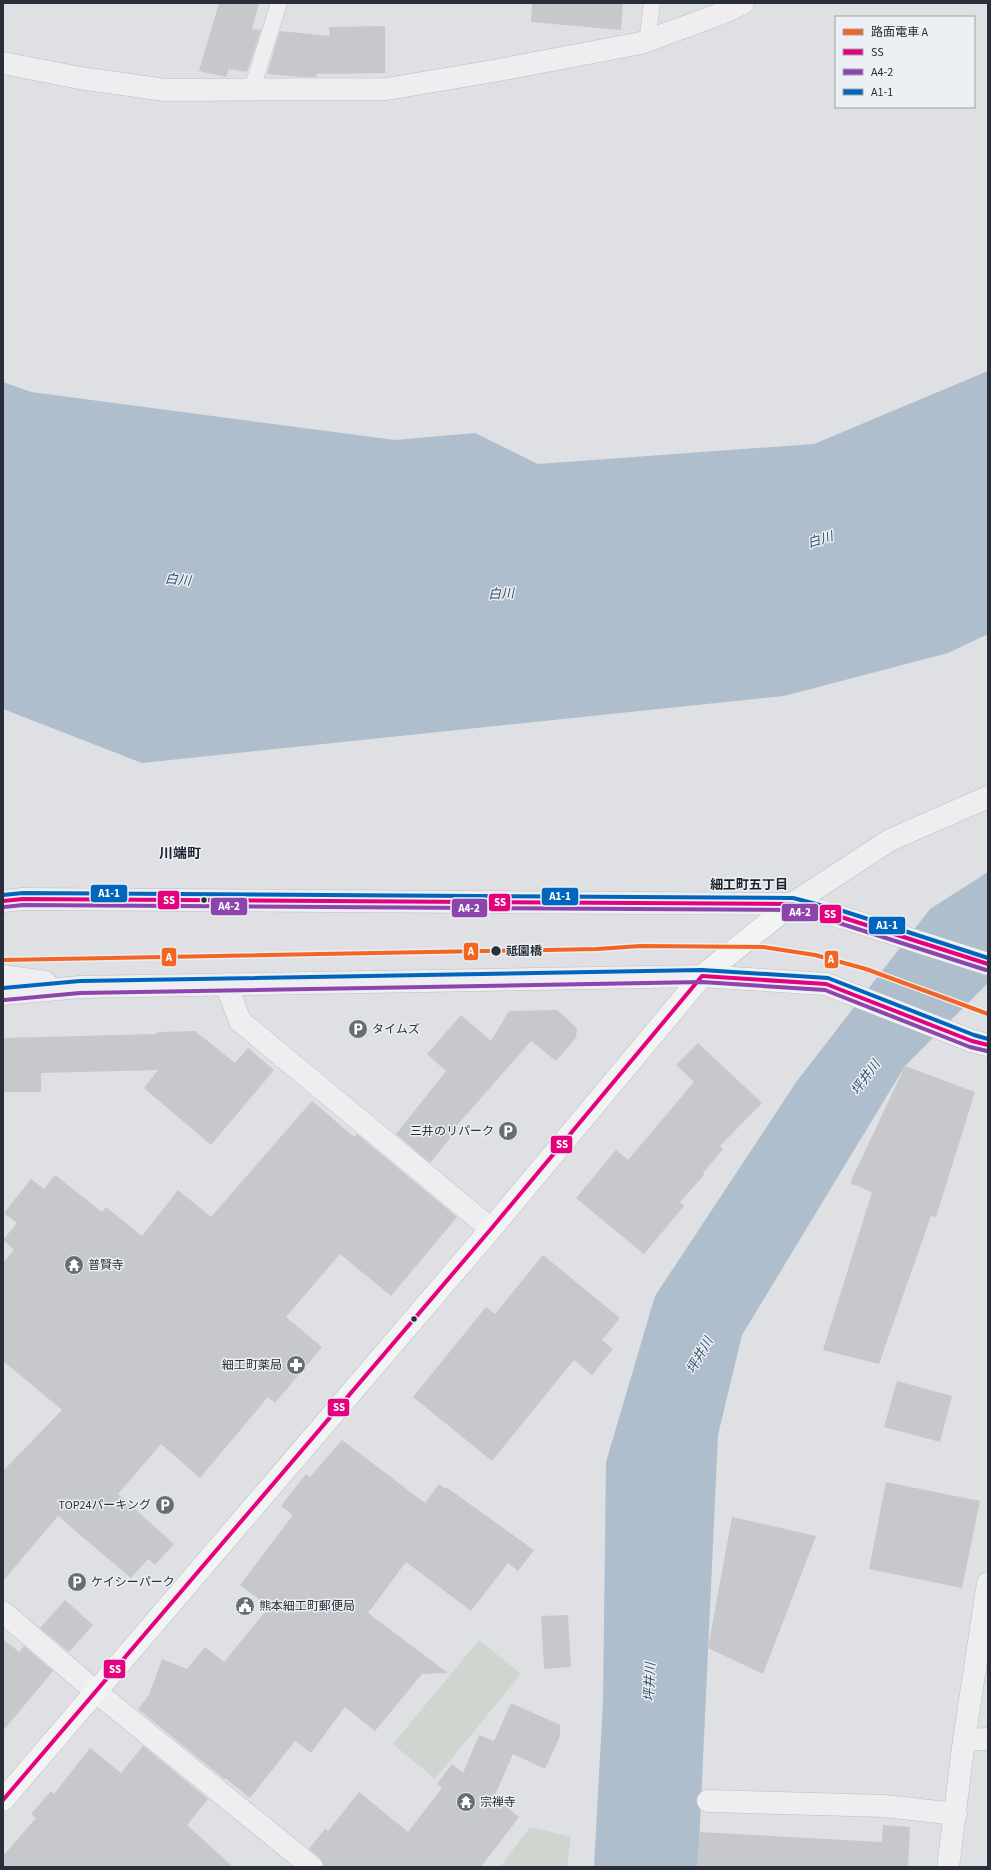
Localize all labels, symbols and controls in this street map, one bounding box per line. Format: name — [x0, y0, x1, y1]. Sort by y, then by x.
legend — [835, 16, 975, 108]
text: 路面電車 A — [871, 24, 928, 41]
text: SS — [871, 44, 884, 61]
text: A4-2 — [871, 64, 893, 81]
text: A1-1 — [871, 84, 893, 101]
water label: 白川 — [805, 527, 837, 552]
water label: 白川 — [164, 570, 194, 590]
water label: 白川 — [488, 584, 516, 603]
district label: 川端町 — [159, 844, 201, 864]
district label: 細工町五丁目 — [710, 876, 788, 894]
line badge: A1-1 — [90, 884, 128, 903]
text: A1-1 — [97, 886, 120, 901]
line badge: A1-1 — [541, 887, 579, 906]
text: A1-1 — [548, 889, 571, 904]
line badge: SS — [157, 890, 180, 910]
text: SS — [163, 893, 175, 908]
line badge: SS — [488, 893, 511, 912]
unlabelled marker — [199, 895, 209, 905]
text: SS — [494, 895, 506, 910]
line badge: A4-2 — [210, 897, 248, 916]
line badge: A4-2 — [451, 898, 488, 918]
text: A4-2 — [217, 899, 240, 914]
text: A4-2 — [457, 901, 480, 916]
line badge: A4-2 — [781, 903, 819, 922]
line badge: SS — [819, 904, 842, 924]
text: A4-2 — [788, 905, 811, 920]
text: SS — [824, 907, 836, 922]
line badge: A1-1 — [868, 916, 906, 935]
text: A1-1 — [875, 918, 898, 933]
line badge: A — [463, 942, 479, 961]
place label: 祗園橋 — [506, 943, 543, 960]
text: A — [467, 944, 475, 959]
marker: 祗園橋 — [489, 944, 503, 958]
line badge: A — [161, 947, 177, 967]
text: A — [165, 950, 173, 965]
line badge: A — [824, 950, 839, 969]
text: A — [827, 952, 835, 967]
parking icon: タイムズ — [347, 1018, 369, 1040]
place label: タイムズ — [372, 1021, 420, 1038]
water label: 坪井川 — [847, 1055, 886, 1099]
parking icon: 三井のリパーク — [497, 1120, 519, 1142]
place label: 三井のリパーク — [410, 1123, 494, 1140]
line badge: SS — [550, 1135, 573, 1154]
text: SS — [556, 1137, 568, 1152]
temple icon: 普賢寺 — [63, 1254, 85, 1276]
place label: 普賢寺 — [88, 1257, 124, 1274]
unlabelled marker — [409, 1314, 419, 1324]
water label: 坪井川 — [682, 1332, 718, 1377]
pharmacy icon: 細工町薬局 — [285, 1354, 307, 1376]
place label: 細工町薬局 — [222, 1357, 282, 1374]
line badge: SS — [327, 1398, 350, 1417]
text: SS — [333, 1400, 345, 1415]
parking icon: TOP24パーキング — [154, 1494, 176, 1516]
place label: TOP24パーキング — [59, 1497, 151, 1514]
parking icon: ケイシーパーク — [66, 1571, 88, 1593]
place label: ケイシーパーク — [91, 1574, 175, 1591]
public building icon: 熊本細工町郵便局 — [234, 1595, 256, 1617]
place label: 熊本細工町郵便局 — [259, 1598, 355, 1615]
line badge: SS — [103, 1659, 126, 1679]
water label: 坪井川 — [640, 1660, 660, 1702]
text: SS — [109, 1662, 121, 1677]
temple icon: 宗禅寺 — [455, 1791, 477, 1813]
place label: 宗禅寺 — [480, 1794, 516, 1811]

